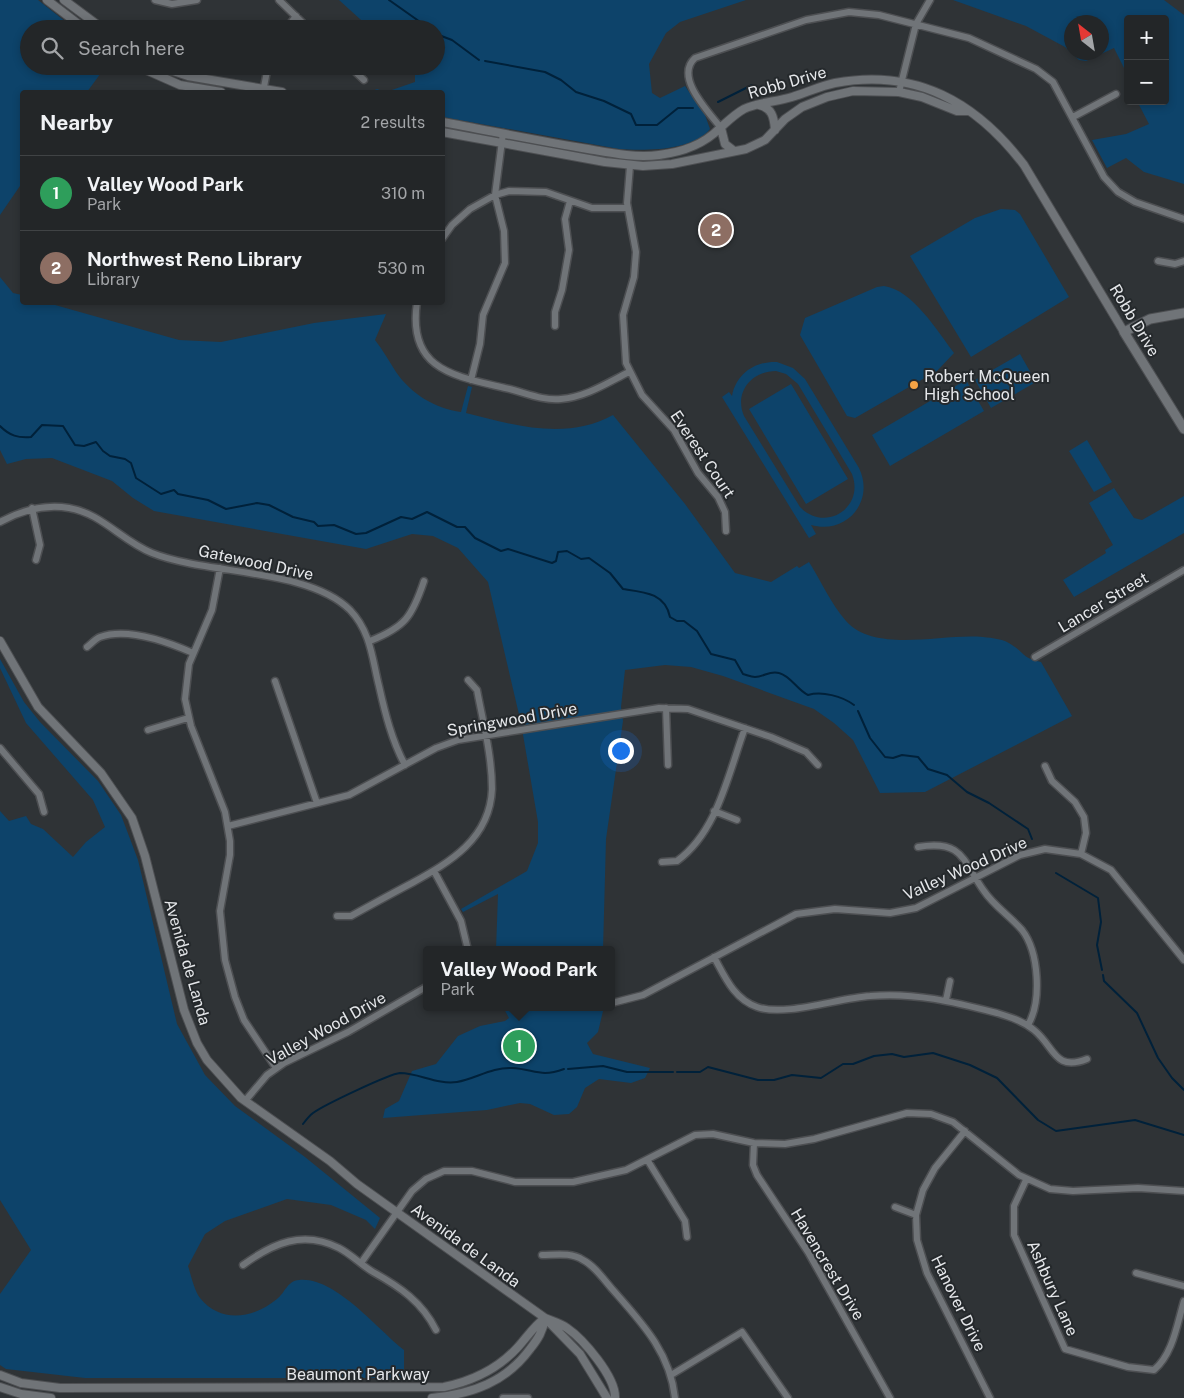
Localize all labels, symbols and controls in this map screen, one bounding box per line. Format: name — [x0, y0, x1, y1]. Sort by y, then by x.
north arrow — [1064, 15, 1109, 60]
map controls — [1124, 15, 1169, 105]
button: + — [1124, 15, 1169, 60]
search box — [20, 20, 445, 75]
icon: search — [38, 34, 66, 62]
text: Search here — [78, 37, 185, 59]
button: − — [1124, 60, 1169, 105]
street label: Robb Drive — [746, 62, 829, 103]
text: Nearby — [40, 110, 113, 135]
text: 2 results — [360, 113, 425, 132]
text: Valley Wood Park — [87, 173, 244, 195]
text: 1 — [53, 184, 59, 203]
text: 310 m — [381, 184, 425, 203]
text: Park — [87, 195, 121, 214]
pin: 2 — [700, 211, 732, 249]
text: Northwest Reno Library — [87, 248, 302, 270]
text: 2 — [51, 259, 61, 278]
text: 530 m — [377, 259, 425, 278]
text: Library — [87, 270, 140, 289]
street label: Robb Drive — [1106, 281, 1164, 360]
place label: Robert McQueen High School — [924, 367, 1050, 404]
marker: Robert McQueen High School — [908, 379, 920, 391]
street label: Everest Court — [666, 407, 739, 502]
street label: Gatewood Drive — [197, 541, 315, 584]
street label: Lancer Street — [1055, 568, 1152, 637]
street label: Springwood Drive — [445, 699, 579, 740]
your location — [608, 738, 634, 764]
street label: Valley Wood Drive — [900, 833, 1030, 904]
street label: Avenida de Landa — [160, 897, 215, 1027]
popup — [423, 946, 615, 1011]
text: Valley Wood Park — [441, 958, 597, 980]
text: Park — [441, 980, 475, 999]
street label: Valley Wood Drive — [263, 988, 389, 1069]
pin: 1 — [503, 1027, 535, 1065]
street label: Avenida de Landa — [407, 1199, 524, 1291]
street label: Havencrest Drive — [787, 1205, 868, 1324]
street label: Ashbury Lane — [1023, 1238, 1082, 1339]
street label: Hanover Drive — [927, 1252, 990, 1354]
street label: Beaumont Parkway — [286, 1365, 430, 1384]

